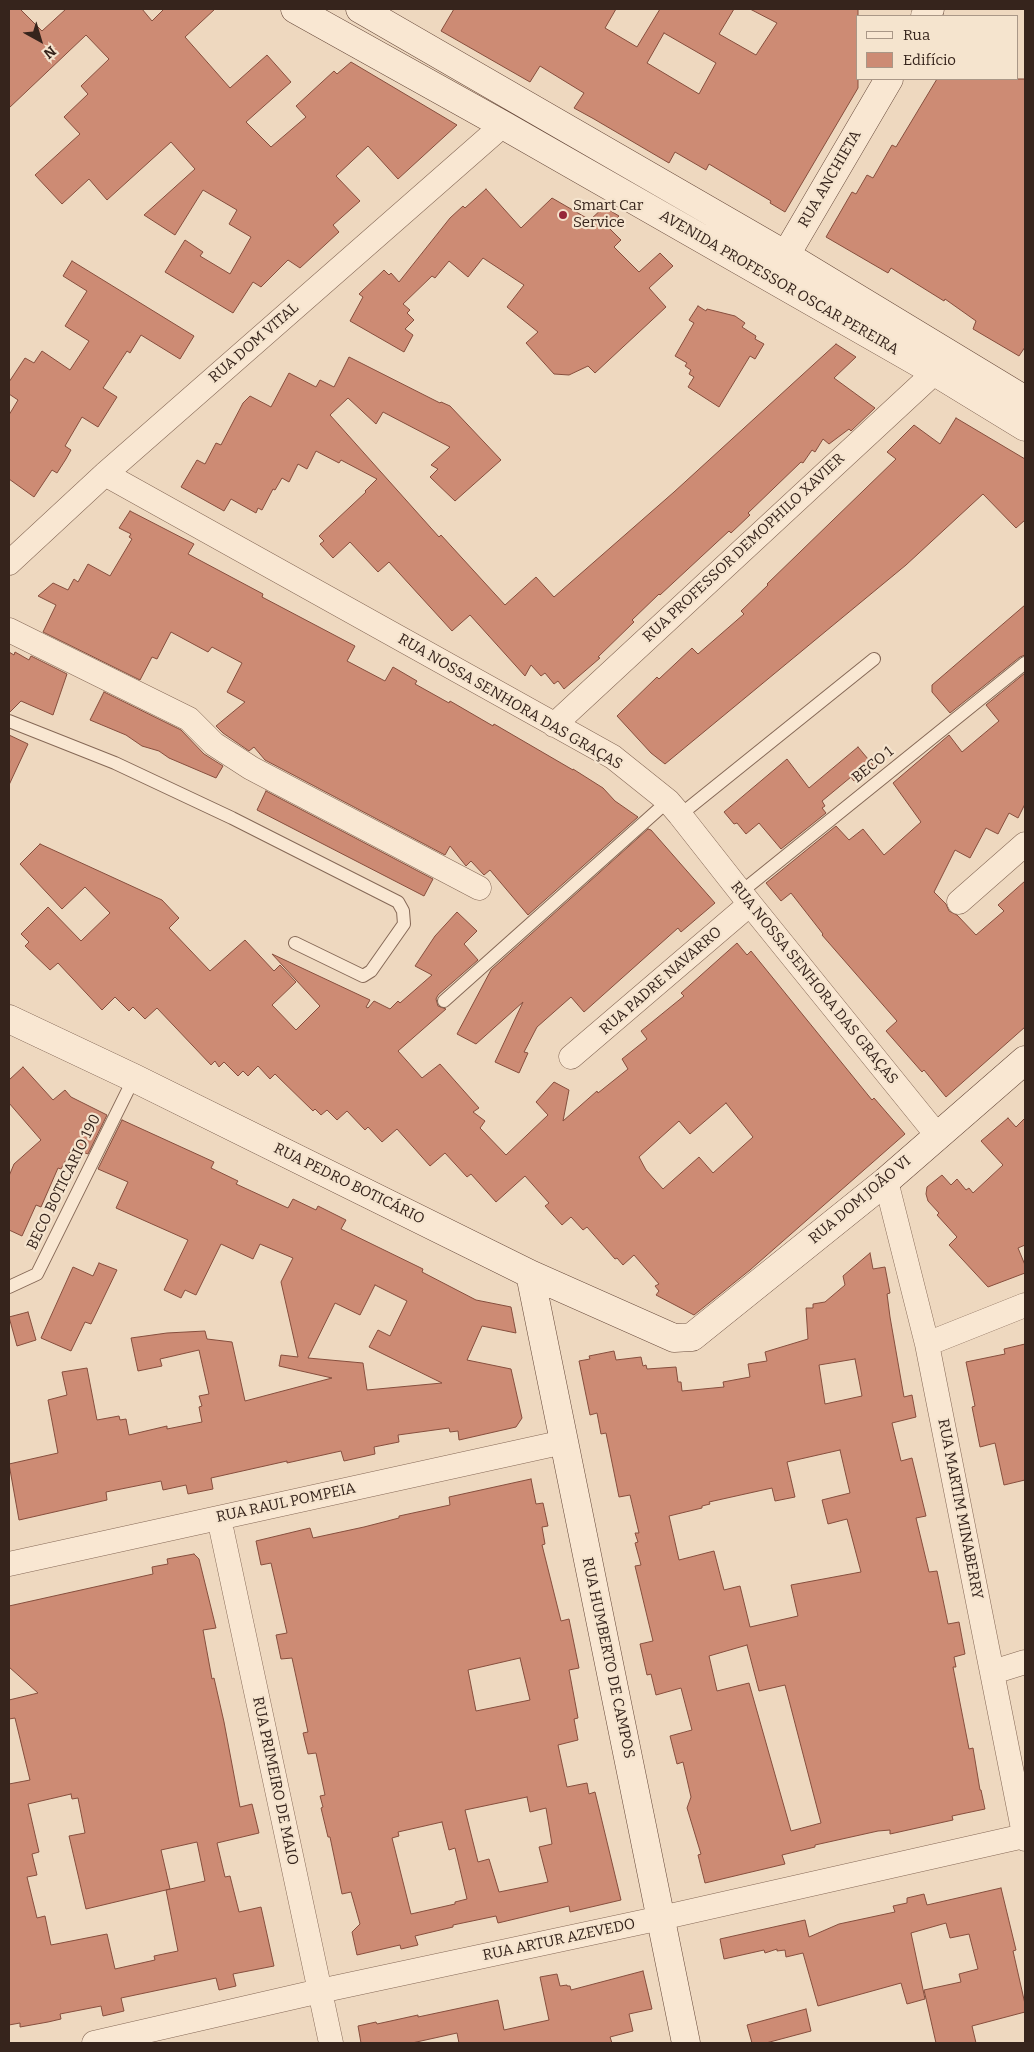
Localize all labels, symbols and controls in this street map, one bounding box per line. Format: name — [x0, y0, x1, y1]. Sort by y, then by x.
north arrow — [15, 15, 65, 65]
legend — [856, 15, 1019, 80]
text: Rua — [903, 26, 930, 44]
text: N — [40, 42, 59, 62]
text: Edifício — [903, 51, 956, 69]
street label: RUA ANCHIETA — [795, 127, 865, 231]
place label: Smart Car Service — [573, 197, 643, 232]
street label: AVENIDA PROFESSOR OSCAR PEREIRA — [656, 207, 902, 359]
marker: Smart Car Service — [557, 209, 569, 221]
street label: RUA DOM VITAL — [205, 299, 303, 387]
street label: RUA PROFESSOR DEMOPHILO XAVIER — [640, 450, 848, 646]
street label: RUA NOSSA SENHORA DAS GRAÇAS — [395, 630, 625, 774]
street label: BECO 1 — [849, 743, 897, 787]
street label: RUA NOSSA SENHORA DAS GRAÇAS — [726, 878, 902, 1088]
street label: RUA PADRE NAVARRO — [596, 923, 726, 1039]
street label: BECO BOTICARIO 190 — [23, 1111, 105, 1253]
street label: RUA PEDRO BOTICÁRIO — [271, 1140, 427, 1228]
street label: RUA DOM JOÃO VI — [805, 1152, 915, 1248]
street label: RUA MARTIM MINABERRY — [934, 1417, 986, 1601]
street label: RUA RAUL POMPEIA — [215, 1479, 357, 1527]
street label: RUA HUMBERTO DE CAMPOS — [578, 1556, 638, 1760]
street label: RUA PRIMEIRO DE MAIO — [248, 1695, 302, 1867]
street label: RUA ARTUR AZEVEDO — [481, 1915, 637, 1965]

